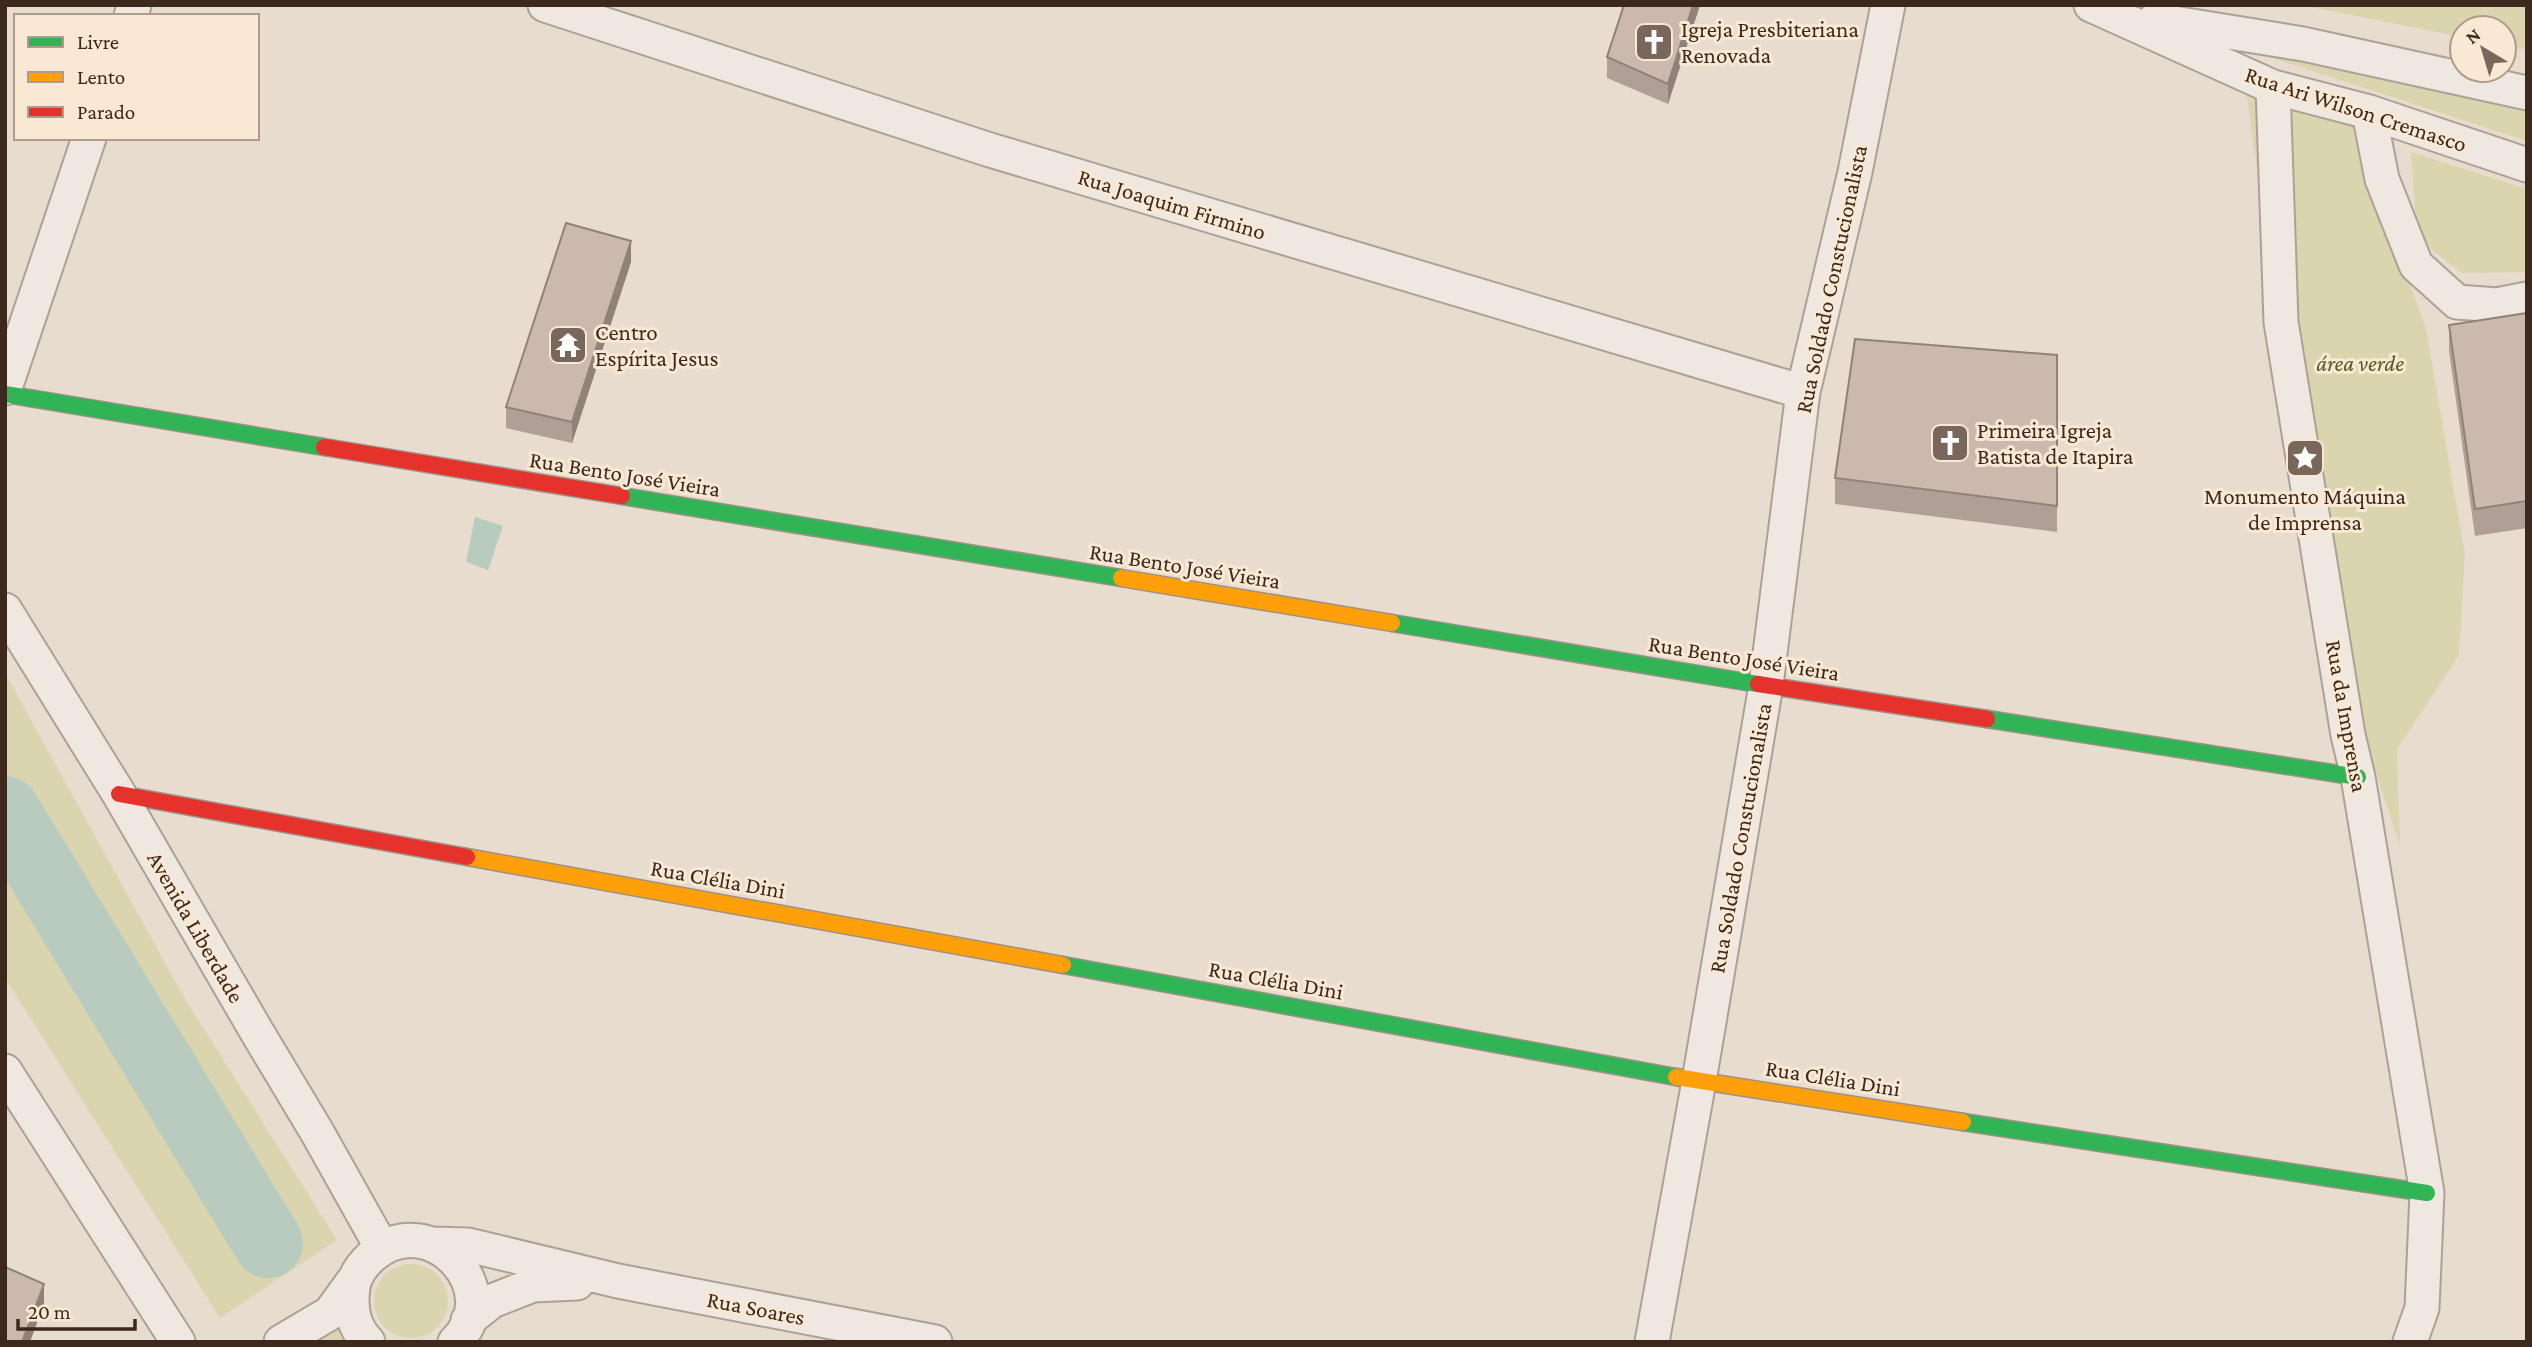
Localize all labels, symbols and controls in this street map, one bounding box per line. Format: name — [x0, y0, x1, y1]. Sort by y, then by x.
legend — [14, 14, 259, 140]
north arrow — [2448, 14, 2518, 84]
place label: Igreja Presbiteriana Renovada — [1681, 16, 1859, 68]
church icon: Igreja Presbiteriana Renovada — [1633, 21, 1675, 63]
text: N — [2461, 24, 2484, 48]
text: Livre — [77, 30, 119, 54]
street label: Rua Ari Wilson Cremasco — [2242, 61, 2470, 157]
text: Lento — [77, 65, 125, 89]
text: Parado — [77, 100, 135, 124]
street label: Rua Soldado Constucionalista — [1790, 142, 1872, 416]
street label: Rua Joaquim Firmino — [1075, 163, 1269, 245]
place label: Centro Espírita Jesus — [595, 319, 718, 371]
temple icon: Centro Espírita Jesus — [547, 324, 589, 366]
park label: área verde — [2316, 350, 2404, 376]
place label: Primeira Igreja Batista de Itapira — [1977, 417, 2134, 469]
church icon: Primeira Igreja Batista de Itapira — [1929, 422, 1971, 464]
place icon: Monumento Máquina de Imprensa — [2284, 437, 2326, 479]
street label: Rua Bento José Vieira — [528, 446, 723, 502]
place label: Monumento Máquina de Imprensa — [2204, 483, 2406, 535]
street label: Rua Bento José Vieira — [1088, 538, 1283, 594]
street label: Rua Bento José Vieira — [1647, 630, 1842, 686]
street label: Rua da Imprensa — [2321, 638, 2373, 794]
street label: Rua Soldado Constucionalista — [1703, 701, 1777, 975]
street label: Avenida Liberdade — [142, 847, 250, 1007]
street label: Rua Clélia Dini — [649, 854, 787, 904]
street label: Rua Clélia Dini — [1207, 955, 1345, 1005]
street label: Rua Clélia Dini — [1764, 1055, 1902, 1101]
street label: Rua Soares — [705, 1286, 807, 1330]
scale bar — [18, 1288, 135, 1332]
text: 20 m — [28, 1300, 71, 1324]

